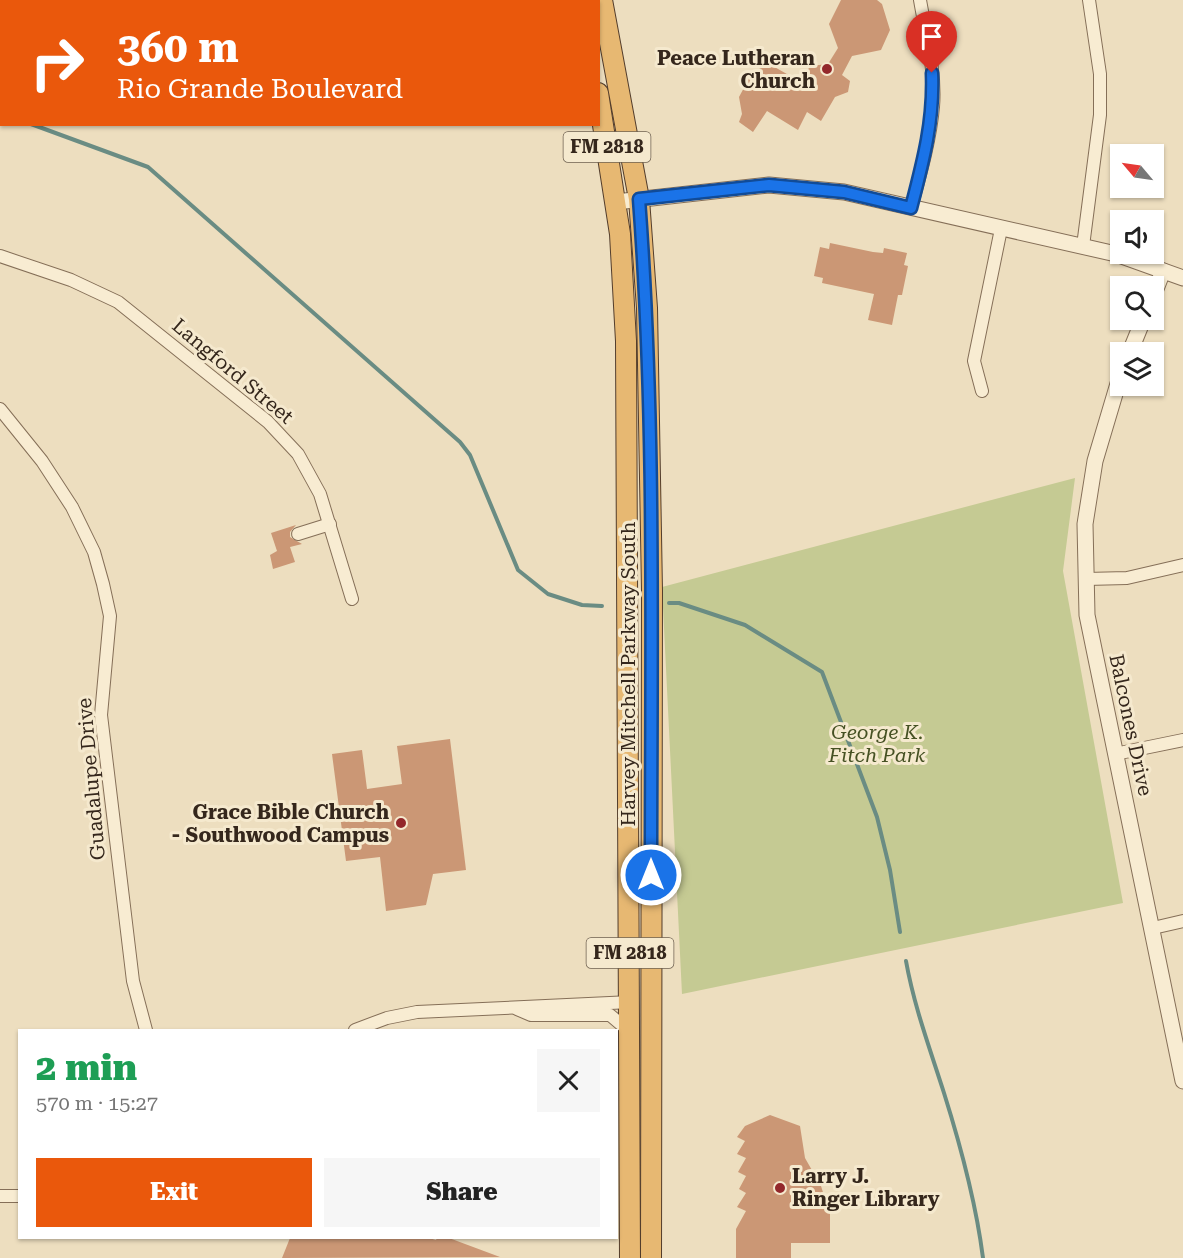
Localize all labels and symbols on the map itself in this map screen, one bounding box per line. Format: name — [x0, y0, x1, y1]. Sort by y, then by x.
pin — [906, 11, 957, 73]
place label: Peace Lutheran Church — [657, 46, 816, 93]
marker: Peace Lutheran Church — [820, 62, 834, 76]
road number: FM 2818 — [564, 132, 650, 162]
north arrow — [1110, 144, 1164, 198]
street label: Langford Street — [167, 313, 299, 429]
street label: Harvey Mitchell Parkway South — [616, 521, 640, 826]
street label: Balcones Drive — [1104, 652, 1158, 798]
street label: Guadalupe Drive — [72, 697, 110, 861]
park label: George K. Fitch Park — [828, 720, 926, 767]
place label: Grace Bible Church - Southwood Campus — [171, 800, 390, 847]
marker: Grace Bible Church - Southwood Campus — [394, 816, 408, 830]
position arrow — [619, 843, 683, 907]
road number: FM 2818 — [586, 938, 674, 968]
place label: Larry J. Ringer Library — [792, 1164, 940, 1211]
marker: Larry J. Ringer Library — [773, 1181, 787, 1195]

